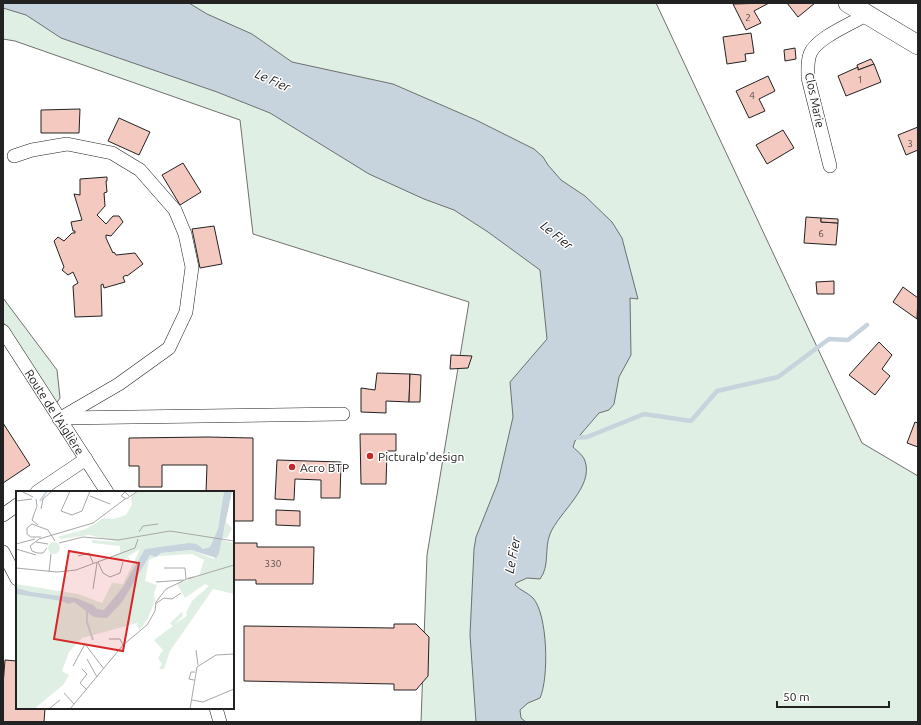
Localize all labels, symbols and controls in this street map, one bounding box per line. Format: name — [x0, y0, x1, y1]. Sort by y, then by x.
house number: 2 — [745, 12, 751, 23]
water label: Le Fier — [253, 66, 294, 94]
street label: Clos Marie — [803, 71, 827, 129]
house number: 1 — [857, 74, 863, 85]
house number: 4 — [749, 90, 755, 101]
house number: 3 — [907, 138, 913, 149]
water label: Le Fier — [538, 218, 577, 253]
house number: 6 — [818, 228, 824, 239]
street label: Route de l'Aiglière — [23, 367, 87, 457]
place label: Picturalp'design — [378, 450, 464, 463]
marker: Picturalp'design — [365, 451, 375, 461]
place label: Acro BTP — [300, 461, 349, 474]
marker: Acro BTP — [287, 462, 297, 472]
inset map — [16, 491, 234, 709]
water label: Le Fier — [502, 535, 523, 574]
house number: 330 — [265, 558, 282, 569]
scale bar — [777, 683, 889, 709]
text: 50 m — [783, 690, 810, 703]

